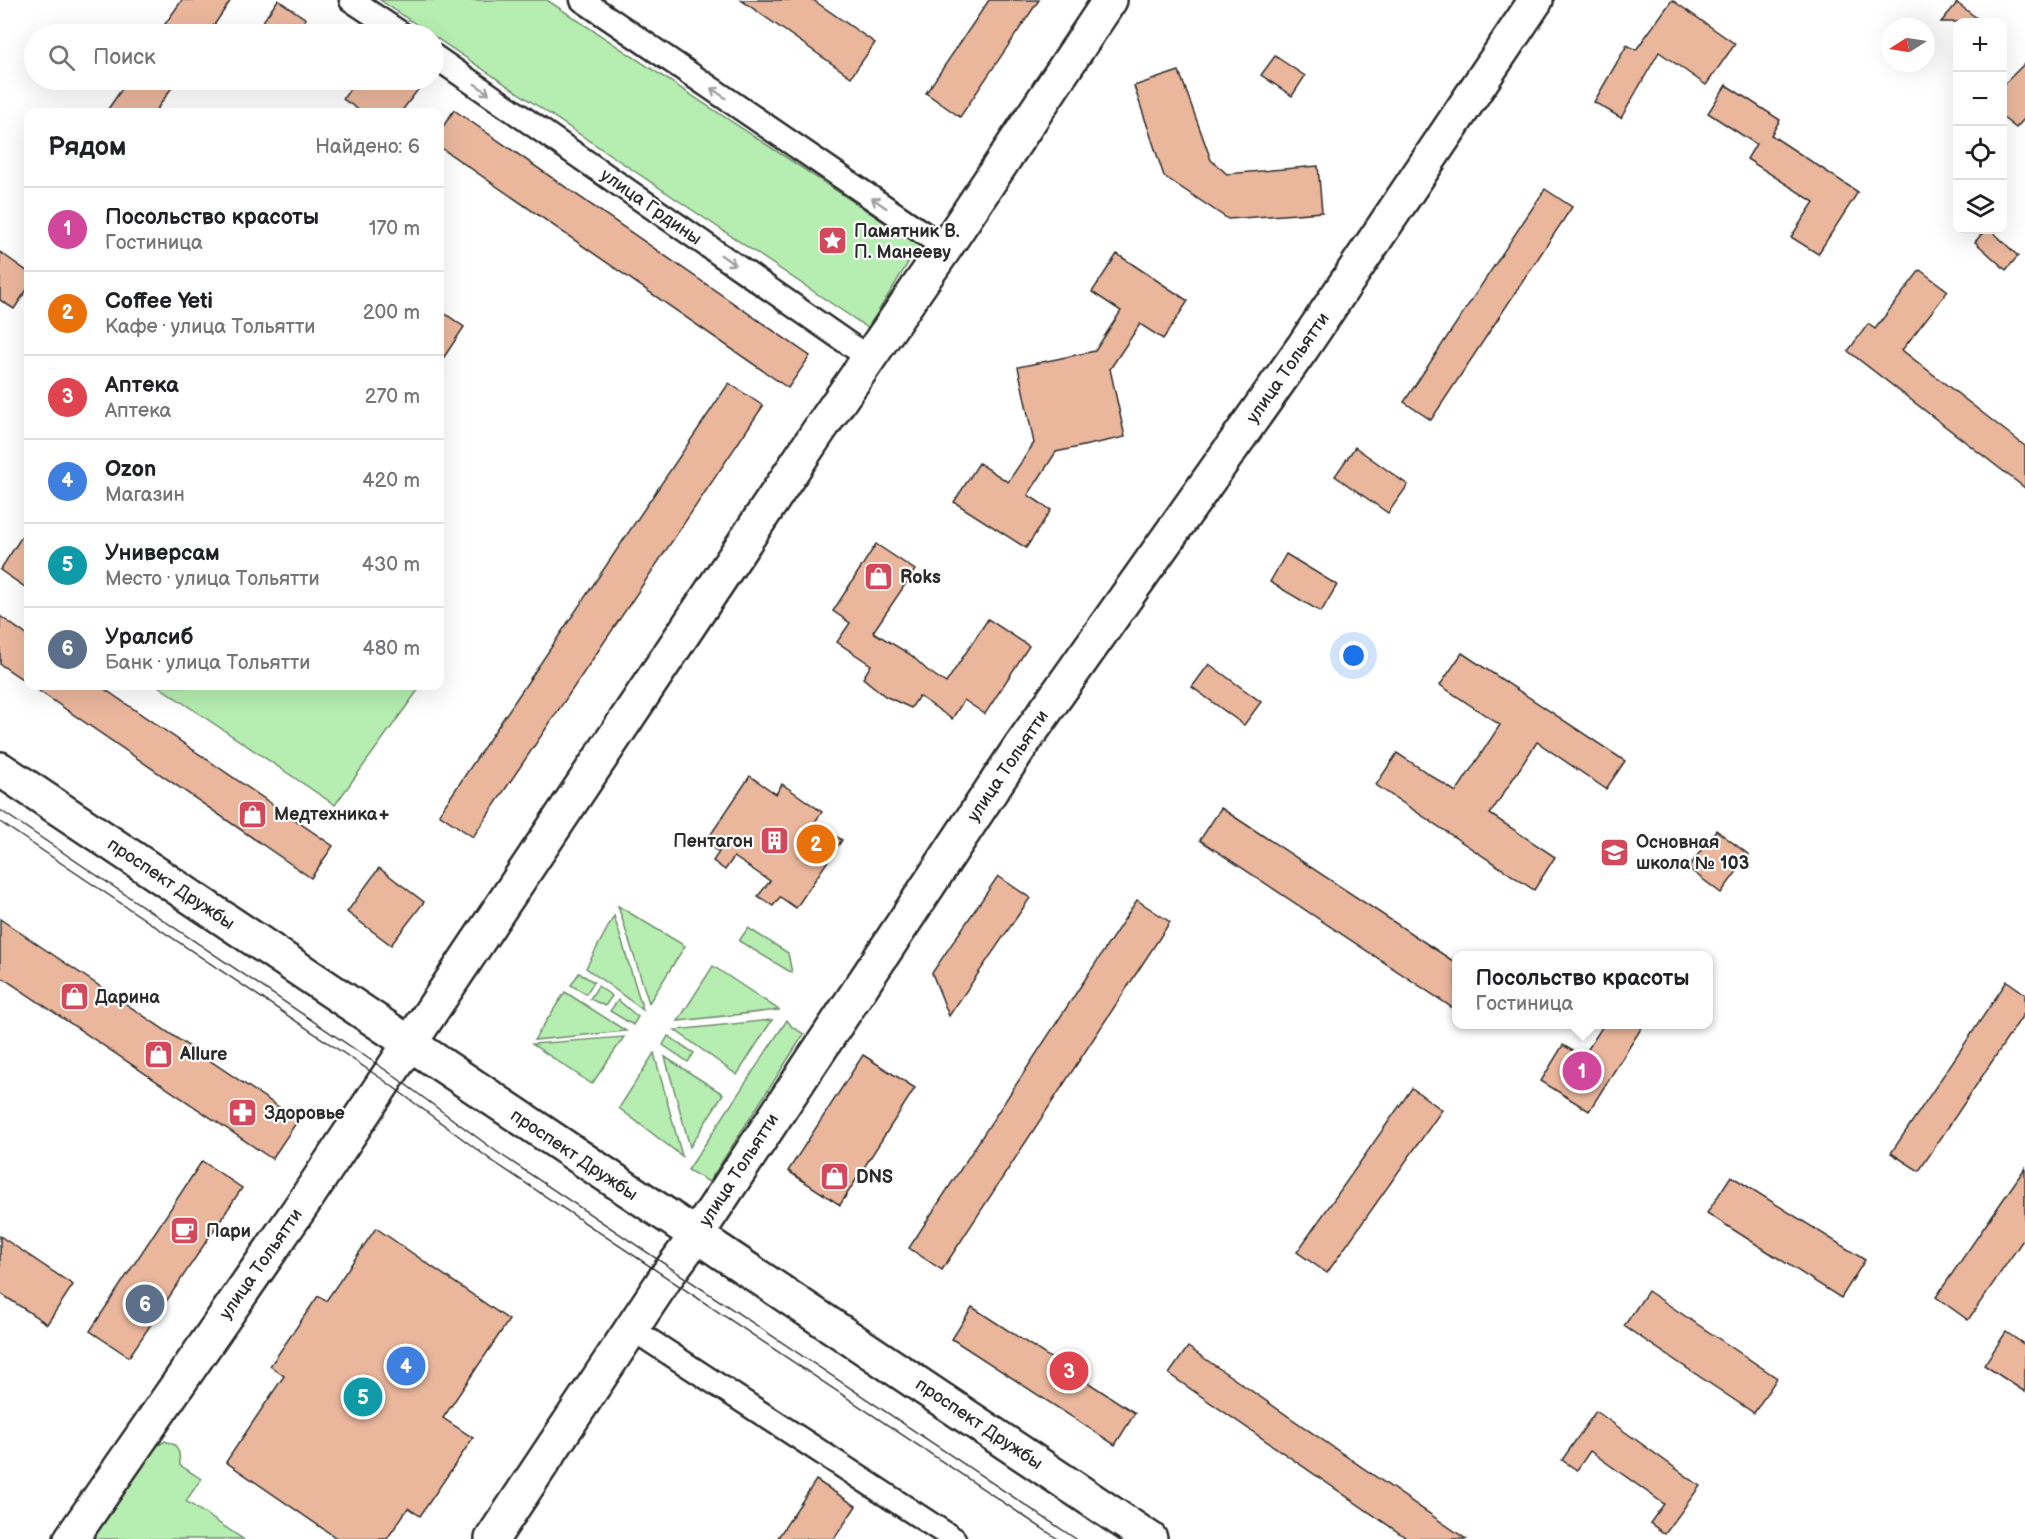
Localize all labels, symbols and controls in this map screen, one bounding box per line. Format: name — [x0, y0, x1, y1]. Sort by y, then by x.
north arrow — [1881, 18, 1935, 72]
map controls — [1953, 18, 2007, 234]
button: + — [1953, 18, 2007, 72]
search box — [24, 24, 444, 90]
icon: search — [45, 41, 78, 74]
text: Поиск — [93, 44, 156, 71]
button: − — [1953, 72, 2007, 126]
one-way arrow — [473, 83, 489, 95]
one-way arrow — [711, 87, 727, 99]
button: locate — [1953, 126, 2007, 180]
text: Рядом — [48, 132, 126, 163]
text: Найдено: 6 — [315, 135, 420, 159]
street label: улица Грдины — [596, 164, 706, 250]
button: layers — [1953, 180, 2007, 234]
one-way arrow — [872, 197, 888, 209]
text: Посольство красоты — [105, 204, 319, 231]
text: 1 — [63, 217, 72, 241]
text: 170 m — [369, 217, 420, 241]
place label: Памятник В. П. Манееву — [854, 221, 960, 263]
place icon: Памятник В. П. Манееву — [817, 225, 849, 257]
text: Гостиница — [105, 231, 203, 255]
one-way arrow — [719, 254, 736, 266]
text: Coffee Yeti — [105, 288, 213, 315]
text: 2 — [62, 301, 73, 325]
text: 200 m — [363, 301, 420, 325]
street label: улица Тольятти — [1242, 309, 1334, 427]
text: Кафе · улица Тольятти — [105, 315, 315, 339]
text: Аптека — [105, 372, 179, 399]
text: 3 — [62, 385, 73, 409]
text: 270 m — [365, 385, 420, 409]
text: Аптека — [105, 399, 171, 423]
text: Ozon — [105, 456, 156, 483]
text: 4 — [62, 469, 73, 493]
text: 420 m — [362, 469, 420, 493]
text: Магазин — [105, 483, 185, 507]
text: Универсам — [105, 540, 220, 567]
text: 5 — [62, 553, 73, 577]
text: 430 m — [362, 553, 420, 577]
shop icon: Roks — [863, 561, 895, 593]
text: Место · улица Тольятти — [105, 567, 320, 591]
place label: Roks — [900, 567, 941, 588]
text: Уралсиб — [105, 624, 193, 651]
text: 6 — [61, 637, 74, 661]
text: 480 m — [362, 637, 420, 661]
your location — [1339, 641, 1368, 670]
text: Банк · улица Тольятти — [105, 651, 310, 675]
street label: улица Тольятти — [963, 706, 1053, 826]
shop icon: Медтехника+ — [237, 798, 269, 830]
place label: Медтехника+ — [274, 804, 391, 825]
pin: 2 — [796, 822, 836, 866]
building icon: Пентагон — [758, 825, 790, 857]
place label: Пентагон — [673, 831, 753, 852]
place label: Основная школа № 103 — [1636, 832, 1749, 874]
street label: проспект Дружбы — [104, 834, 238, 934]
school or university icon: Основная школа № 103 — [1599, 836, 1631, 868]
popup — [1452, 951, 1713, 1029]
text: Посольство красоты — [1475, 965, 1690, 992]
shop icon: Дарина — [58, 981, 90, 1013]
place label: Дарина — [95, 987, 160, 1008]
text: Гостиница — [1475, 992, 1573, 1016]
shop icon: Allure — [143, 1038, 175, 1070]
place label: Allure — [179, 1044, 227, 1065]
pin: 1 — [1562, 1048, 1602, 1094]
pharmacy icon: Здоровье — [227, 1097, 259, 1129]
place label: Здоровье — [264, 1103, 345, 1124]
street label: проспект Дружбы — [507, 1105, 641, 1205]
street label: улица Тольятти — [695, 1110, 783, 1230]
shop icon: DNS — [819, 1161, 851, 1193]
place label: DNS — [856, 1167, 893, 1188]
street label: улица Тольятти — [215, 1205, 307, 1323]
cafe icon: Пари — [169, 1215, 201, 1247]
place label: Пари — [206, 1221, 251, 1242]
pin: 6 — [126, 1282, 164, 1326]
pin: 4 — [386, 1344, 426, 1388]
pin: 3 — [1050, 1348, 1088, 1394]
pin: 5 — [344, 1374, 382, 1420]
street label: проспект Дружбы — [912, 1374, 1046, 1474]

